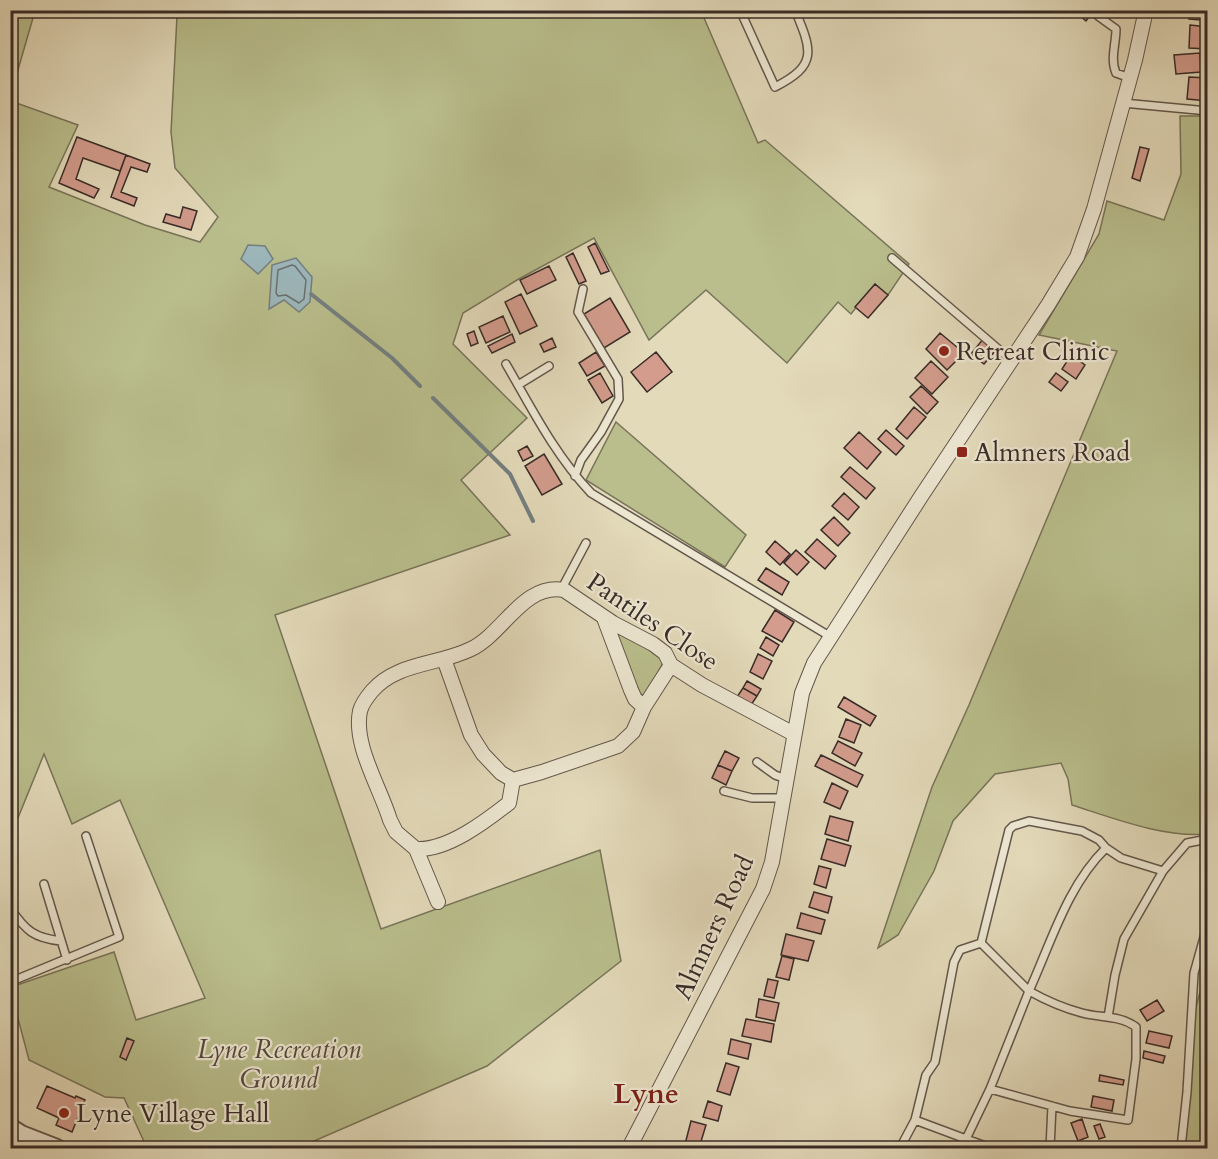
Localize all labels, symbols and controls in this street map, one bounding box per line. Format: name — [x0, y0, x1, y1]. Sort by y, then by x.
place label: Retreat Clinic — [956, 334, 1110, 369]
marker: Retreat Clinic — [937, 344, 951, 358]
place label: Almners Road — [974, 435, 1130, 470]
marker: Almners Road — [955, 445, 969, 459]
street label: Pantiles Close — [580, 564, 726, 678]
street label: Almners Road — [665, 849, 762, 1005]
park label: Lyne Recreation Ground — [197, 1032, 361, 1097]
district label: Lyne — [613, 1075, 679, 1113]
place label: Lyne Village Hall — [76, 1096, 270, 1131]
marker: Lyne Village Hall — [57, 1106, 71, 1120]

